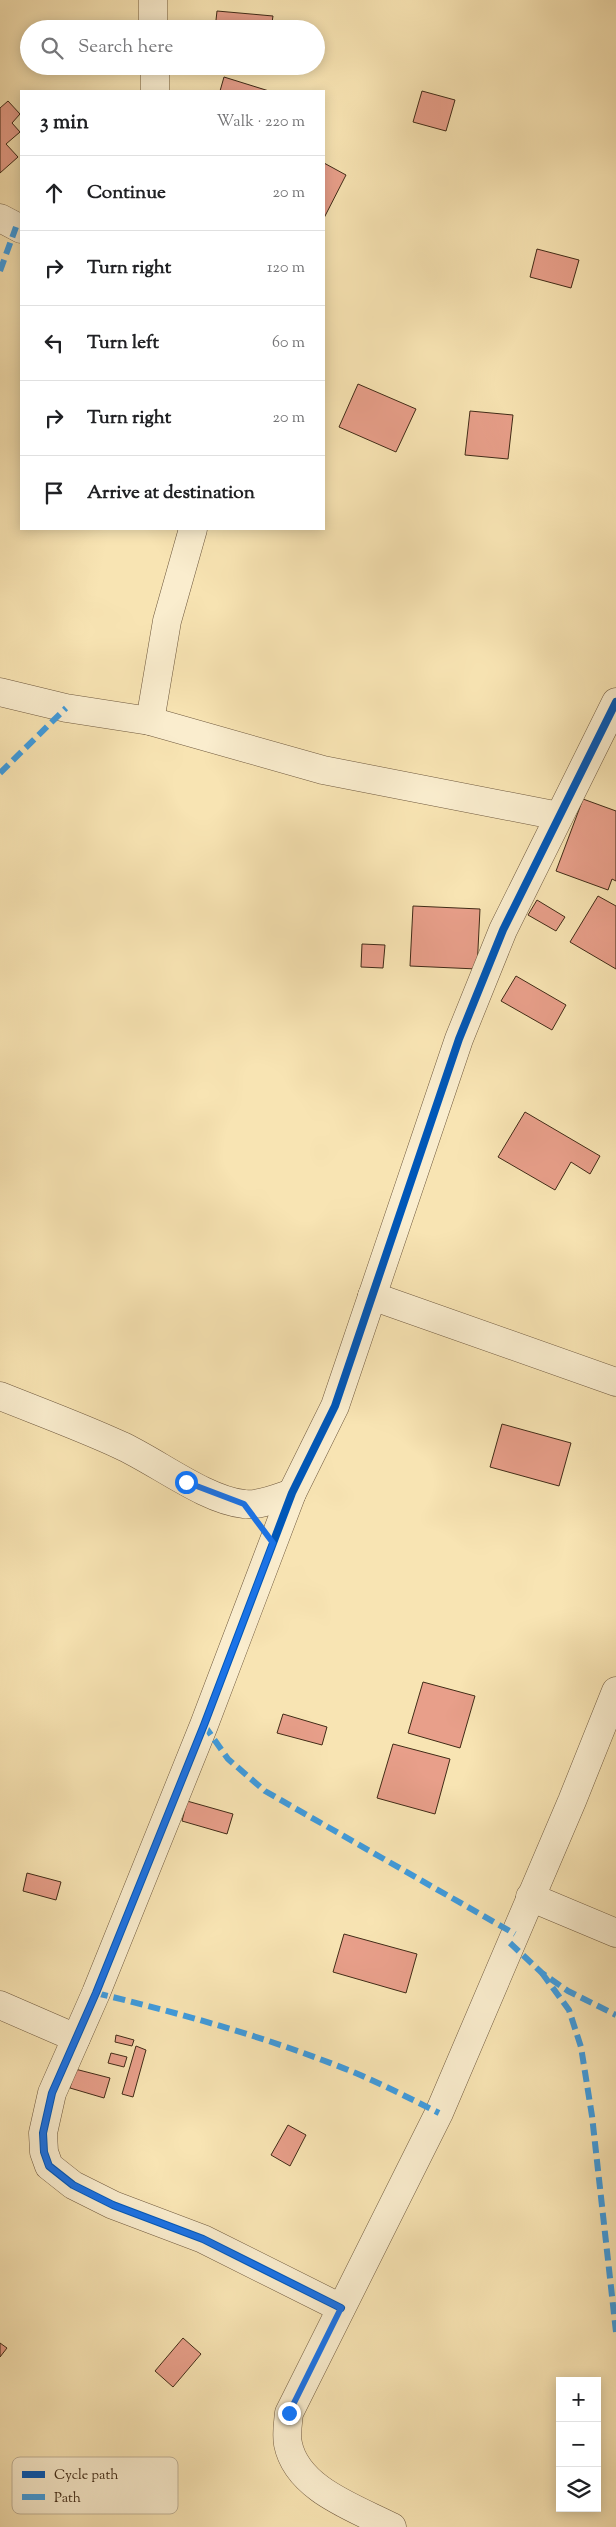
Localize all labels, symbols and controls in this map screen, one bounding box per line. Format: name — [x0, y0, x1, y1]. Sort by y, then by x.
search box — [20, 20, 325, 75]
icon: search — [38, 34, 66, 62]
text: Search here — [78, 34, 173, 61]
text: 3 min — [40, 108, 89, 138]
text: Walk · 220 m — [217, 111, 305, 134]
icon: ahead — [40, 179, 68, 207]
text: Continue — [87, 180, 166, 207]
text: 20 m — [272, 182, 305, 205]
icon: right — [40, 254, 68, 282]
text: Turn right — [87, 255, 171, 282]
text: 120 m — [267, 257, 305, 280]
icon: left — [40, 329, 68, 357]
text: Turn left — [87, 330, 159, 357]
text: 60 m — [272, 332, 305, 355]
icon: right — [40, 404, 68, 432]
text: Turn right — [87, 405, 171, 432]
text: 20 m — [272, 407, 305, 430]
icon: arrive — [40, 479, 68, 507]
text: Arrive at destination — [87, 480, 255, 507]
route start — [175, 1471, 198, 1494]
map controls — [556, 2377, 601, 2512]
button: + — [556, 2377, 601, 2422]
route end — [278, 2402, 301, 2425]
button: − — [556, 2422, 601, 2467]
legend — [12, 2457, 178, 2514]
text: Cycle path — [54, 2466, 118, 2486]
button: layers — [556, 2467, 601, 2512]
text: Path — [54, 2489, 81, 2509]

